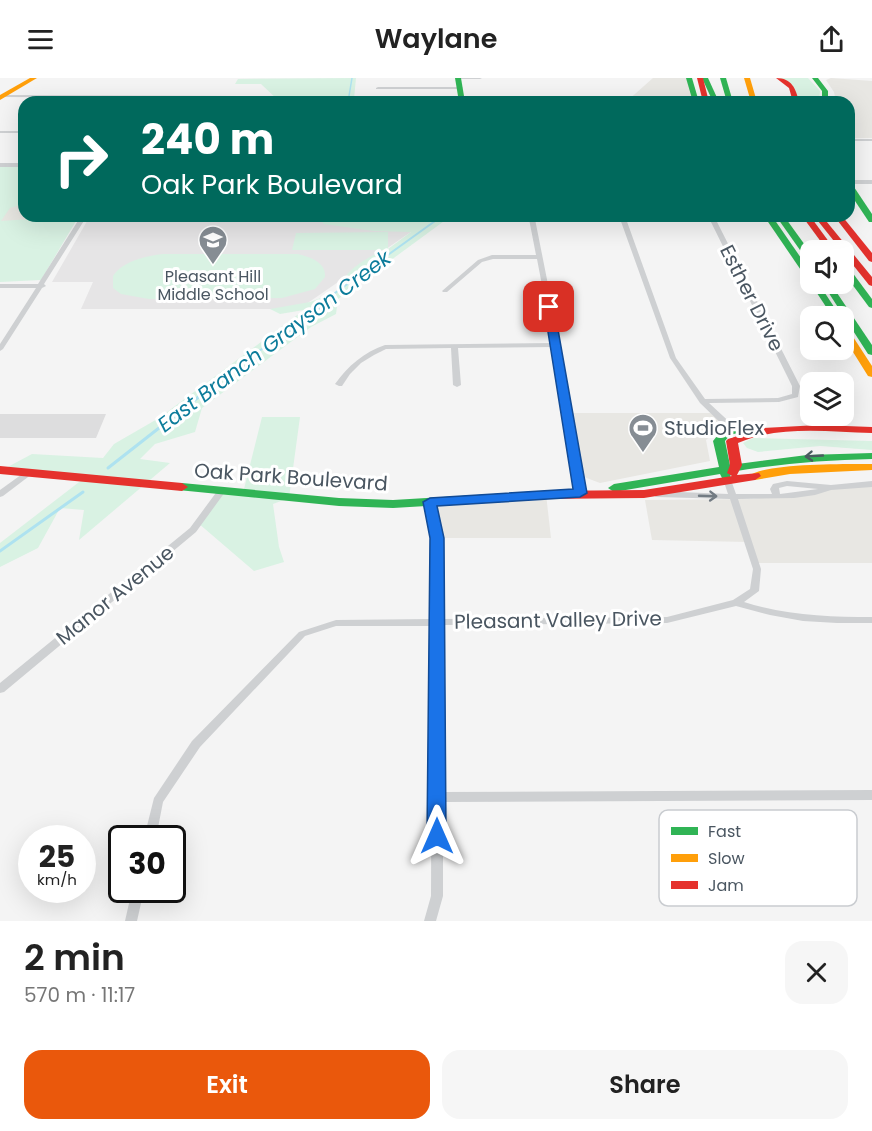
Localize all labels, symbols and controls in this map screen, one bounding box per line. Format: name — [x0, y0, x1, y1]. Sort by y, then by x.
text: Waylane — [375, 20, 497, 57]
icon: menu — [24, 23, 57, 56]
icon: share — [815, 23, 848, 56]
text: 240 m — [141, 110, 274, 169]
icon: right — [42, 120, 120, 198]
text: Oak Park Boulevard — [141, 166, 403, 203]
school or university icon: Pleasant Hill Middle School — [197, 224, 229, 266]
street label: Esther Drive — [713, 240, 791, 356]
map controls — [800, 240, 854, 426]
button: sound — [800, 240, 854, 294]
water label: East Branch Grayson Creek — [151, 243, 398, 439]
place label: Pleasant Hill Middle School — [157, 265, 269, 306]
pin — [523, 281, 574, 332]
icon: arrive — [532, 290, 565, 323]
button: search — [800, 306, 854, 360]
button: layers — [800, 372, 854, 426]
sports icon: StudioFlex — [627, 412, 659, 454]
place label: StudioFlex — [664, 414, 764, 442]
one-way arrow — [804, 450, 824, 461]
street label: Oak Park Boulevard — [193, 456, 389, 498]
one-way arrow — [698, 490, 718, 501]
street label: Manor Avenue — [50, 539, 180, 651]
street label: Pleasant Valley Drive — [454, 604, 662, 636]
position arrow — [405, 804, 469, 868]
legend — [659, 810, 857, 906]
text: Fast — [708, 820, 741, 843]
speed limit sign: 30 — [108, 825, 186, 903]
text: 25 — [39, 835, 75, 878]
text: Slow — [708, 847, 745, 870]
text: km/h — [37, 869, 77, 890]
text: Jam — [708, 874, 744, 897]
text: 2 min — [24, 932, 125, 983]
button: close — [785, 941, 848, 1004]
text: 570 m · 11:17 — [24, 981, 135, 1009]
button: Exit — [24, 1050, 430, 1119]
button: Share — [442, 1050, 848, 1119]

